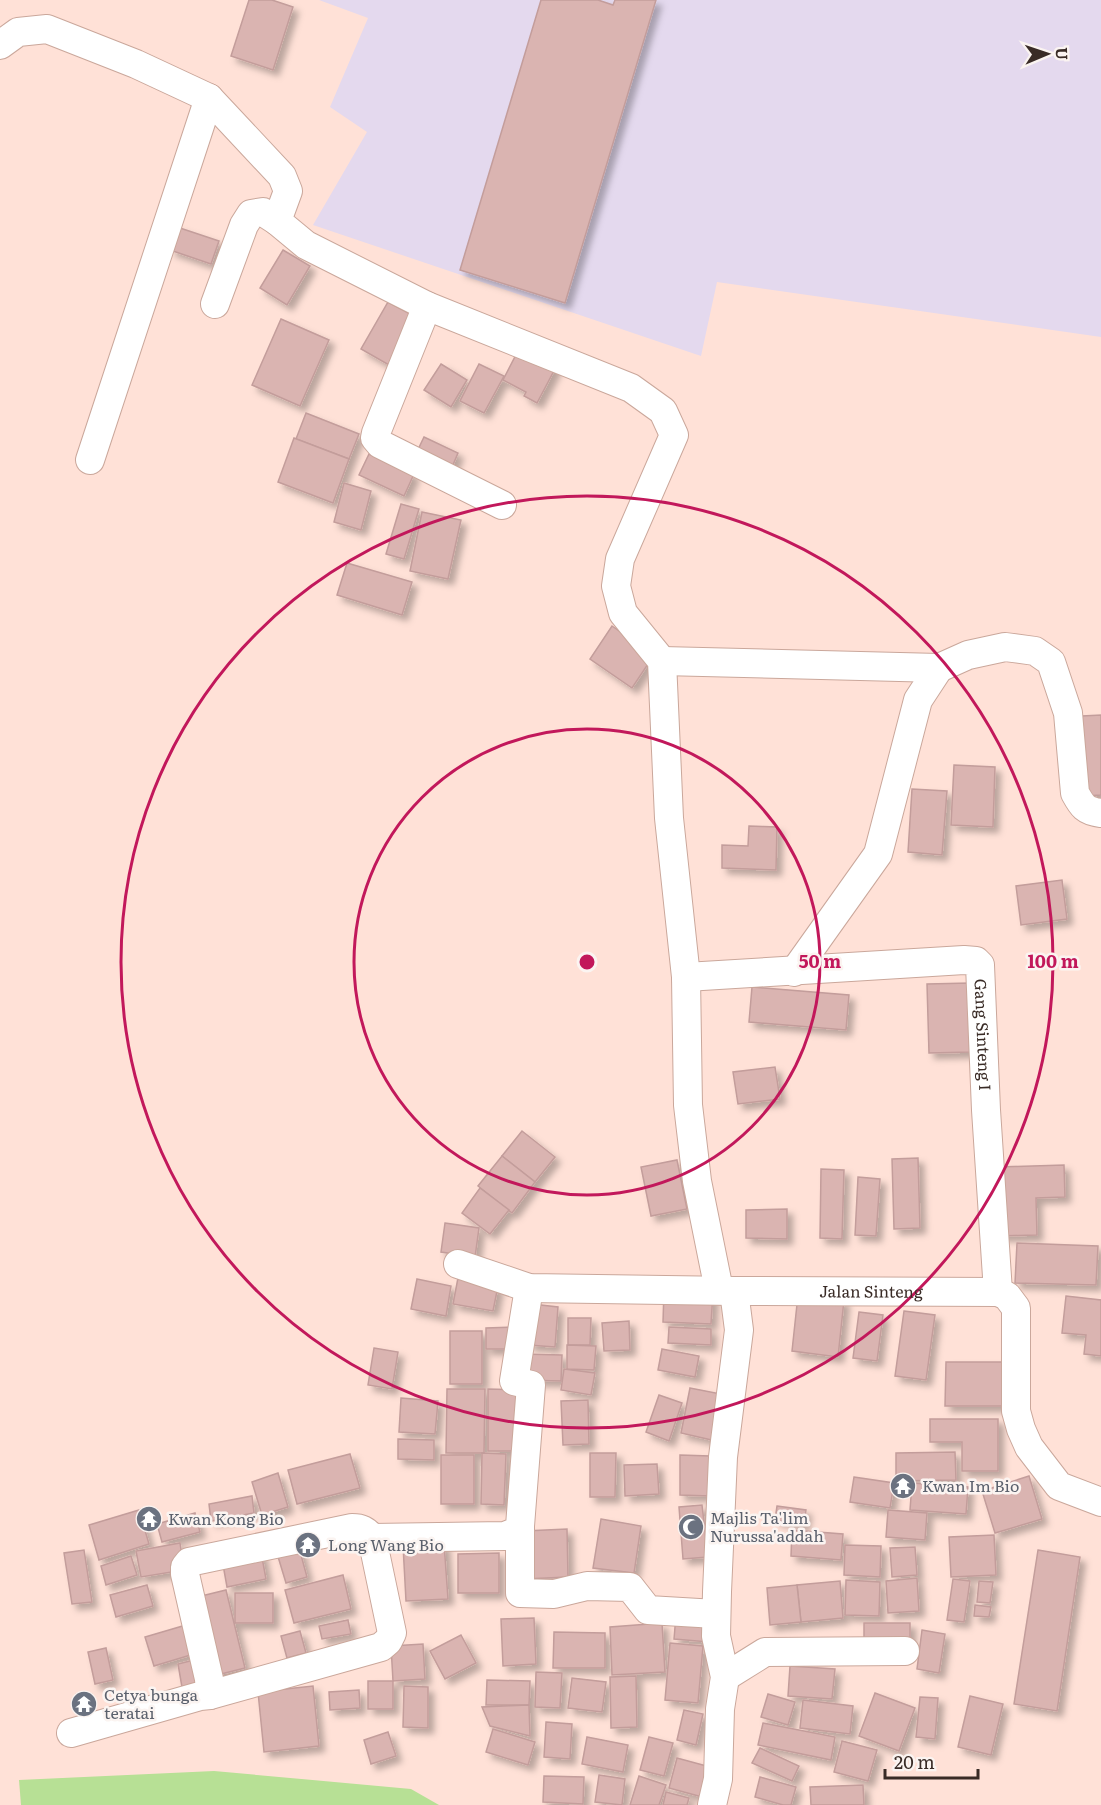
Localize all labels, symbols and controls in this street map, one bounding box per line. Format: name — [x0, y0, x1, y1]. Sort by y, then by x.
north arrow — [1017, 24, 1077, 84]
text: U — [1051, 47, 1075, 61]
text: 50 m — [799, 947, 841, 974]
text: 100 m — [1027, 947, 1079, 974]
centre of rings — [577, 952, 597, 972]
street label: Gang Sinteng I — [970, 978, 998, 1091]
street label: Jalan Sinteng — [819, 1278, 923, 1303]
temple icon: Kwan Im Bio — [888, 1471, 918, 1501]
place label: Kwan Im Bio — [922, 1473, 1019, 1497]
temple icon: Kwan Kong Bio — [134, 1504, 164, 1534]
place label: Majlis Ta'lim Nurussa'addah — [710, 1505, 824, 1547]
place label: Kwan Kong Bio — [168, 1506, 284, 1530]
mosque icon: Majlis Ta'lim Nurussa'addah — [676, 1512, 706, 1542]
temple icon: Long Wang Bio — [293, 1530, 323, 1560]
place label: Long Wang Bio — [328, 1532, 444, 1556]
place label: Cetya bunga teratai — [104, 1682, 199, 1724]
temple icon: Cetya bunga teratai — [69, 1689, 99, 1719]
scale bar — [885, 1742, 978, 1780]
text: 20 m — [894, 1748, 935, 1775]

